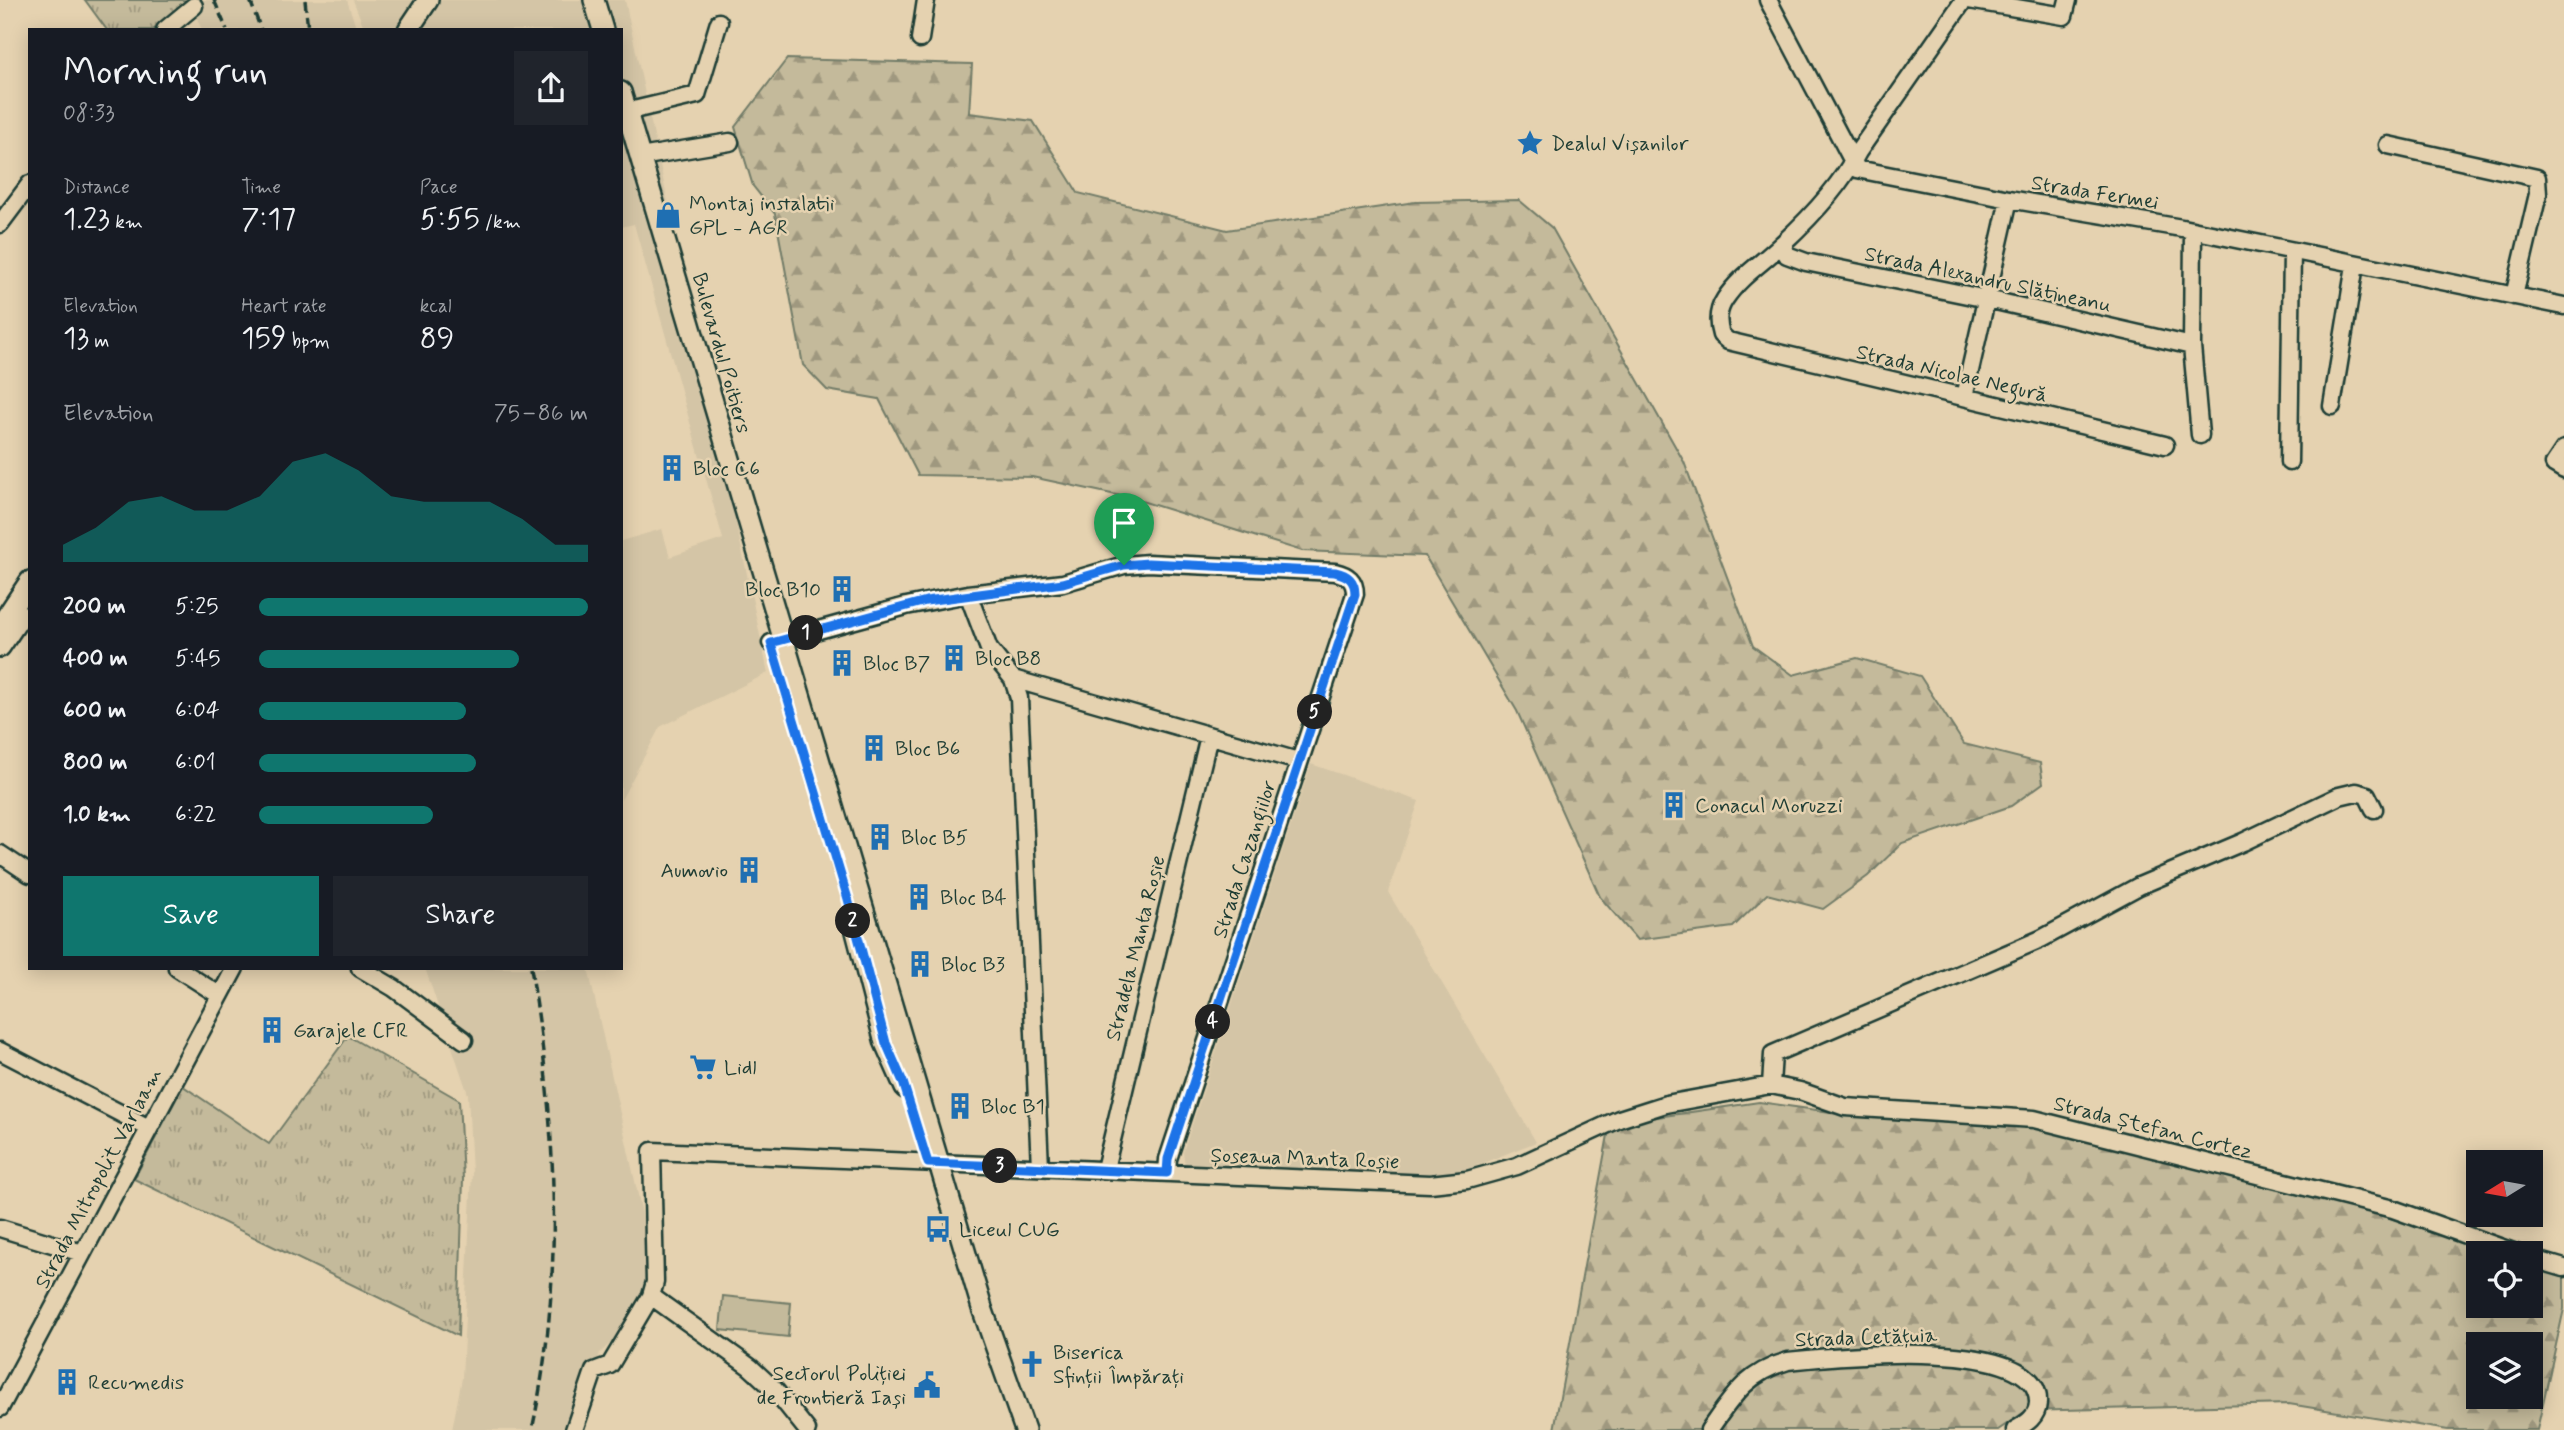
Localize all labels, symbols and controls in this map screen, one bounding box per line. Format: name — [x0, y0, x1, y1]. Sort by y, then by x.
text: Morning run — [63, 48, 268, 97]
button: share — [514, 51, 588, 125]
text: 08:33 — [63, 99, 115, 129]
place icon: Dealul Vișanilor — [1515, 128, 1545, 158]
place label: Dealul Vișanilor — [1551, 130, 1689, 158]
street label: Strada Fermei — [2029, 169, 2160, 217]
text: Distance — [63, 175, 130, 200]
text: Time — [241, 175, 281, 200]
text: Pace — [420, 175, 457, 200]
place label: Montaj instalatii GPL - AGR — [689, 190, 835, 242]
text: 1.23 — [63, 200, 110, 239]
text: 7:17 — [241, 200, 296, 239]
text: 5:55 — [420, 200, 480, 239]
shop icon: Montaj instalatii GPL - AGR — [653, 200, 683, 230]
text: km — [110, 210, 143, 235]
text: /km — [480, 210, 521, 235]
street label: Strada Alexandru Slătineanu — [1862, 240, 2114, 320]
street label: Bulevardul Poitiers — [685, 270, 757, 437]
text: Elevation — [63, 294, 138, 319]
text: Heart rate — [241, 294, 327, 319]
text: kcal — [420, 294, 452, 319]
text: 13 — [63, 319, 89, 358]
text: 159 — [241, 319, 287, 358]
text: 89 — [420, 319, 454, 358]
text: m — [89, 329, 109, 354]
text: bpm — [287, 329, 330, 354]
street label: Strada Nicolae Negură — [1853, 338, 2050, 412]
text: Elevation — [63, 399, 154, 429]
text: 75–86 m — [494, 399, 588, 429]
building icon: Bloc C6 — [657, 453, 687, 483]
place label: Bloc C6 — [693, 455, 760, 483]
pin — [1094, 493, 1154, 565]
icon: arrive — [1105, 504, 1143, 542]
building icon: Bloc B10 — [827, 574, 857, 604]
place label: Bloc B10 — [745, 576, 821, 604]
text: 200 m — [63, 592, 126, 622]
text: 5:25 — [175, 592, 218, 622]
pin: 1 — [788, 616, 824, 650]
text: 1 — [801, 620, 810, 645]
building icon: Bloc B8 — [939, 643, 969, 673]
text: 400 m — [63, 644, 128, 674]
text: 5:45 — [175, 644, 221, 674]
place label: Bloc B8 — [975, 645, 1041, 673]
building icon: Bloc B7 — [827, 648, 857, 678]
place label: Bloc B7 — [863, 650, 931, 678]
pin: 5 — [1298, 694, 1332, 730]
text: 600 m — [63, 696, 126, 726]
text: 6:04 — [175, 696, 220, 726]
text: 5 — [1309, 699, 1320, 724]
building icon: Bloc B6 — [859, 733, 889, 763]
place label: Bloc B6 — [895, 735, 960, 763]
text: 800 m — [63, 748, 127, 778]
text: 6:01 — [175, 748, 216, 778]
street label: Strada Cazangiilor — [1206, 777, 1286, 943]
building icon: Conacul Moruzzi — [1659, 790, 1689, 820]
place label: Conacul Moruzzi — [1695, 792, 1843, 820]
text: 1.0 km — [63, 800, 131, 830]
text: 6:22 — [175, 800, 216, 830]
building icon: Bloc B5 — [865, 822, 895, 852]
place label: Bloc B5 — [901, 824, 968, 852]
street label: Stradela Manta Roșie — [1099, 852, 1173, 1044]
building icon: Aumovio — [734, 855, 764, 885]
place label: Aumovio — [661, 857, 728, 885]
button: Save — [63, 876, 319, 956]
button: Share — [333, 876, 588, 956]
building icon: Bloc B4 — [904, 882, 934, 912]
place label: Bloc B4 — [940, 884, 1007, 912]
pin: 2 — [836, 904, 870, 939]
text: 2 — [848, 908, 857, 933]
building icon: Bloc B3 — [905, 949, 935, 979]
place label: Bloc B3 — [941, 951, 1006, 979]
pin: 4 — [1196, 1004, 1230, 1040]
text: 4 — [1207, 1009, 1218, 1034]
building icon: Garajele CFR — [257, 1015, 287, 1045]
place label: Garajele CFR — [293, 1017, 408, 1045]
supermarket icon: Lidl — [688, 1052, 718, 1082]
place label: Lidl — [724, 1054, 756, 1082]
street label: Strada Mitropolit Varlaam — [29, 1063, 169, 1294]
street label: Strada Ștefan Cortez — [2051, 1090, 2255, 1166]
building icon: Bloc B1 — [945, 1091, 975, 1121]
place label: Bloc B1 — [981, 1093, 1045, 1121]
street label: Șoseaua Manta Roșie — [1210, 1142, 1400, 1176]
pin: 3 — [982, 1148, 1018, 1184]
north arrow — [2466, 1150, 2543, 1227]
map controls — [2466, 1150, 2543, 1409]
text: 3 — [995, 1153, 1004, 1178]
bus stop icon: Liceul CUG — [923, 1214, 953, 1244]
place label: Liceul CUG — [959, 1216, 1060, 1244]
button: locate — [2466, 1241, 2543, 1318]
street label: Strada Cetățuia — [1794, 1322, 1938, 1354]
button: layers — [2466, 1332, 2543, 1409]
place label: Biserica Sfinții Împărați — [1053, 1339, 1184, 1391]
church icon: Biserica Sfinții Împărați — [1017, 1349, 1047, 1379]
place label: Sectorul Poliției de Frontieră Iași — [757, 1360, 906, 1412]
building icon: Recumedis — [52, 1367, 82, 1397]
place label: Recumedis — [88, 1369, 184, 1397]
public building icon: Sectorul Poliției de Frontieră Iași — [912, 1370, 942, 1400]

